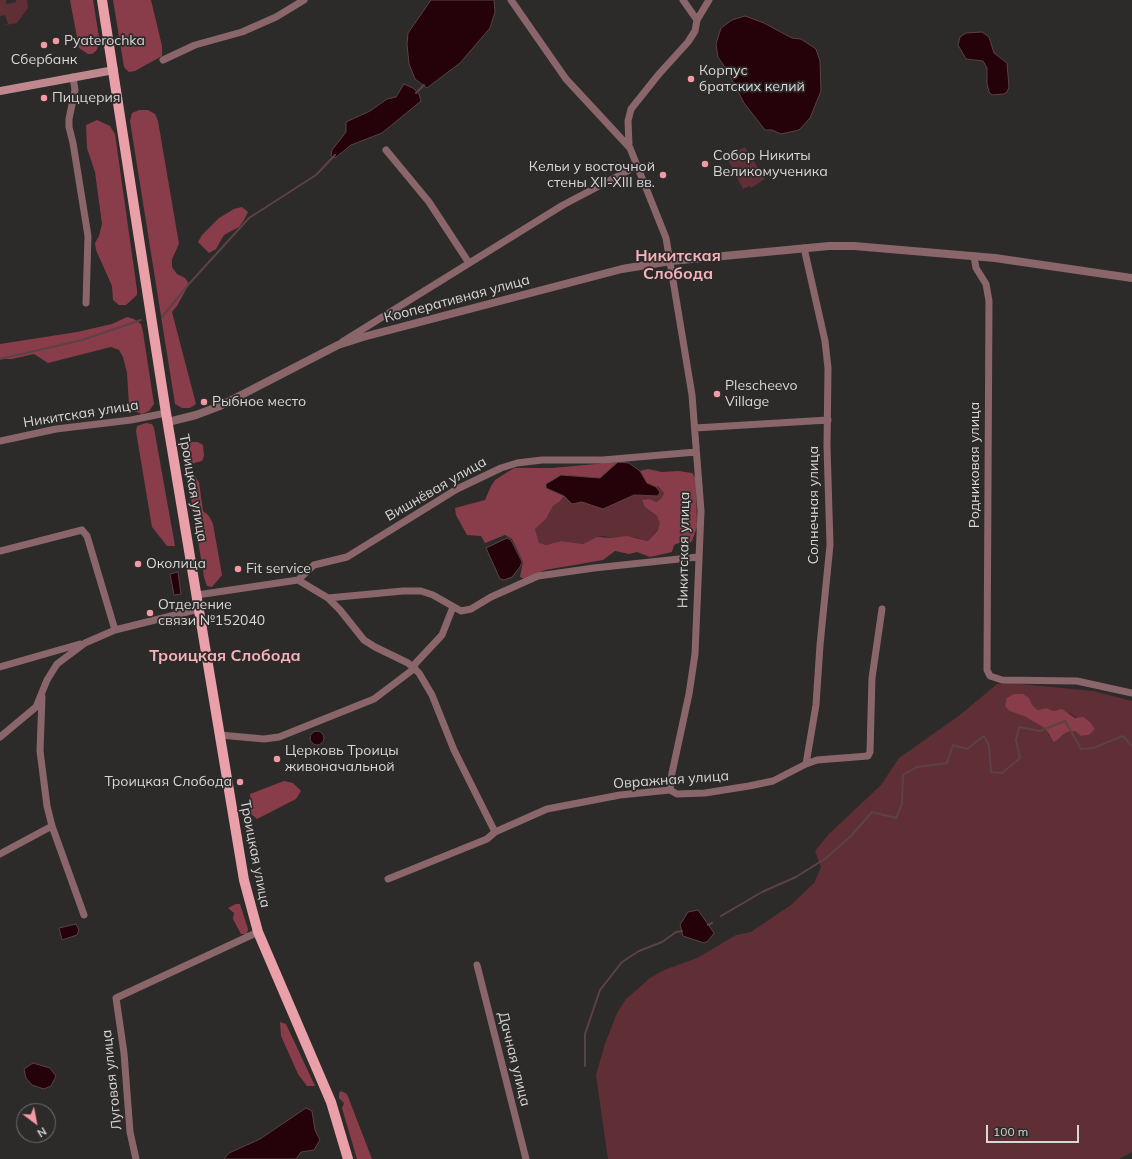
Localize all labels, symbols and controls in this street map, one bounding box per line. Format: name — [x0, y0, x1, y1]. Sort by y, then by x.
place label: Pyaterochka — [64, 33, 145, 49]
marker: Pyaterochka — [51, 36, 61, 46]
marker: Сбербанк — [39, 40, 49, 50]
place label: Сбербанк — [11, 52, 77, 68]
place label: Корпус братских келий — [699, 63, 805, 96]
marker: Корпус братских келий — [686, 74, 696, 84]
place label: Пиццерия — [52, 90, 120, 106]
marker: Пиццерия — [39, 93, 49, 103]
place label: Собор Никиты Великомученика — [713, 148, 828, 180]
place label: Кельи у восточной стены XII-XIII вв. — [529, 159, 655, 192]
marker: Собор Никиты Великомученика — [700, 159, 710, 169]
marker: Кельи у восточной стены XII-XIII вв. — [658, 170, 668, 180]
district label: Никитская Слобода — [635, 246, 721, 284]
street label: Кооперативная улица — [382, 271, 532, 327]
place label: Plescheevo Village — [725, 378, 798, 410]
marker: Plescheevo Village — [712, 389, 722, 399]
place label: Рыбное место — [212, 394, 306, 410]
street label: Никитская улица — [22, 397, 140, 431]
marker: Рыбное место — [199, 397, 209, 407]
street label: Родниковая улица — [967, 402, 983, 528]
street label: Троицкая улица — [175, 433, 211, 543]
street label: Солнечная улица — [806, 446, 822, 564]
street label: Вишнёвая улица — [382, 453, 490, 525]
street label: Никитская улица — [675, 492, 693, 608]
place label: Околица — [146, 556, 206, 572]
marker: Околица — [133, 559, 143, 569]
place label: Fit service — [246, 561, 311, 577]
marker: Fit service — [233, 564, 243, 574]
place label: Отделение связи №152040 — [158, 597, 265, 630]
marker: Отделение связи №152040 — [145, 608, 155, 618]
district label: Троицкая Слобода — [149, 646, 301, 666]
place label: Церковь Троицы живоначальной — [285, 743, 399, 776]
marker: Церковь Троицы живоначальной — [272, 754, 282, 764]
street label: Овражная улица — [613, 768, 729, 792]
place label: Троицкая Слобода — [104, 774, 232, 790]
marker: Троицкая Слобода — [235, 777, 245, 787]
street label: Троицкая улица — [236, 799, 274, 909]
street label: Дачная улица — [494, 1010, 534, 1108]
street label: Луговая улица — [98, 1029, 126, 1131]
north arrow — [16, 1103, 56, 1143]
scale bar — [988, 1117, 1081, 1143]
text: N — [35, 1124, 49, 1140]
text: 100 m — [993, 1124, 1028, 1139]

